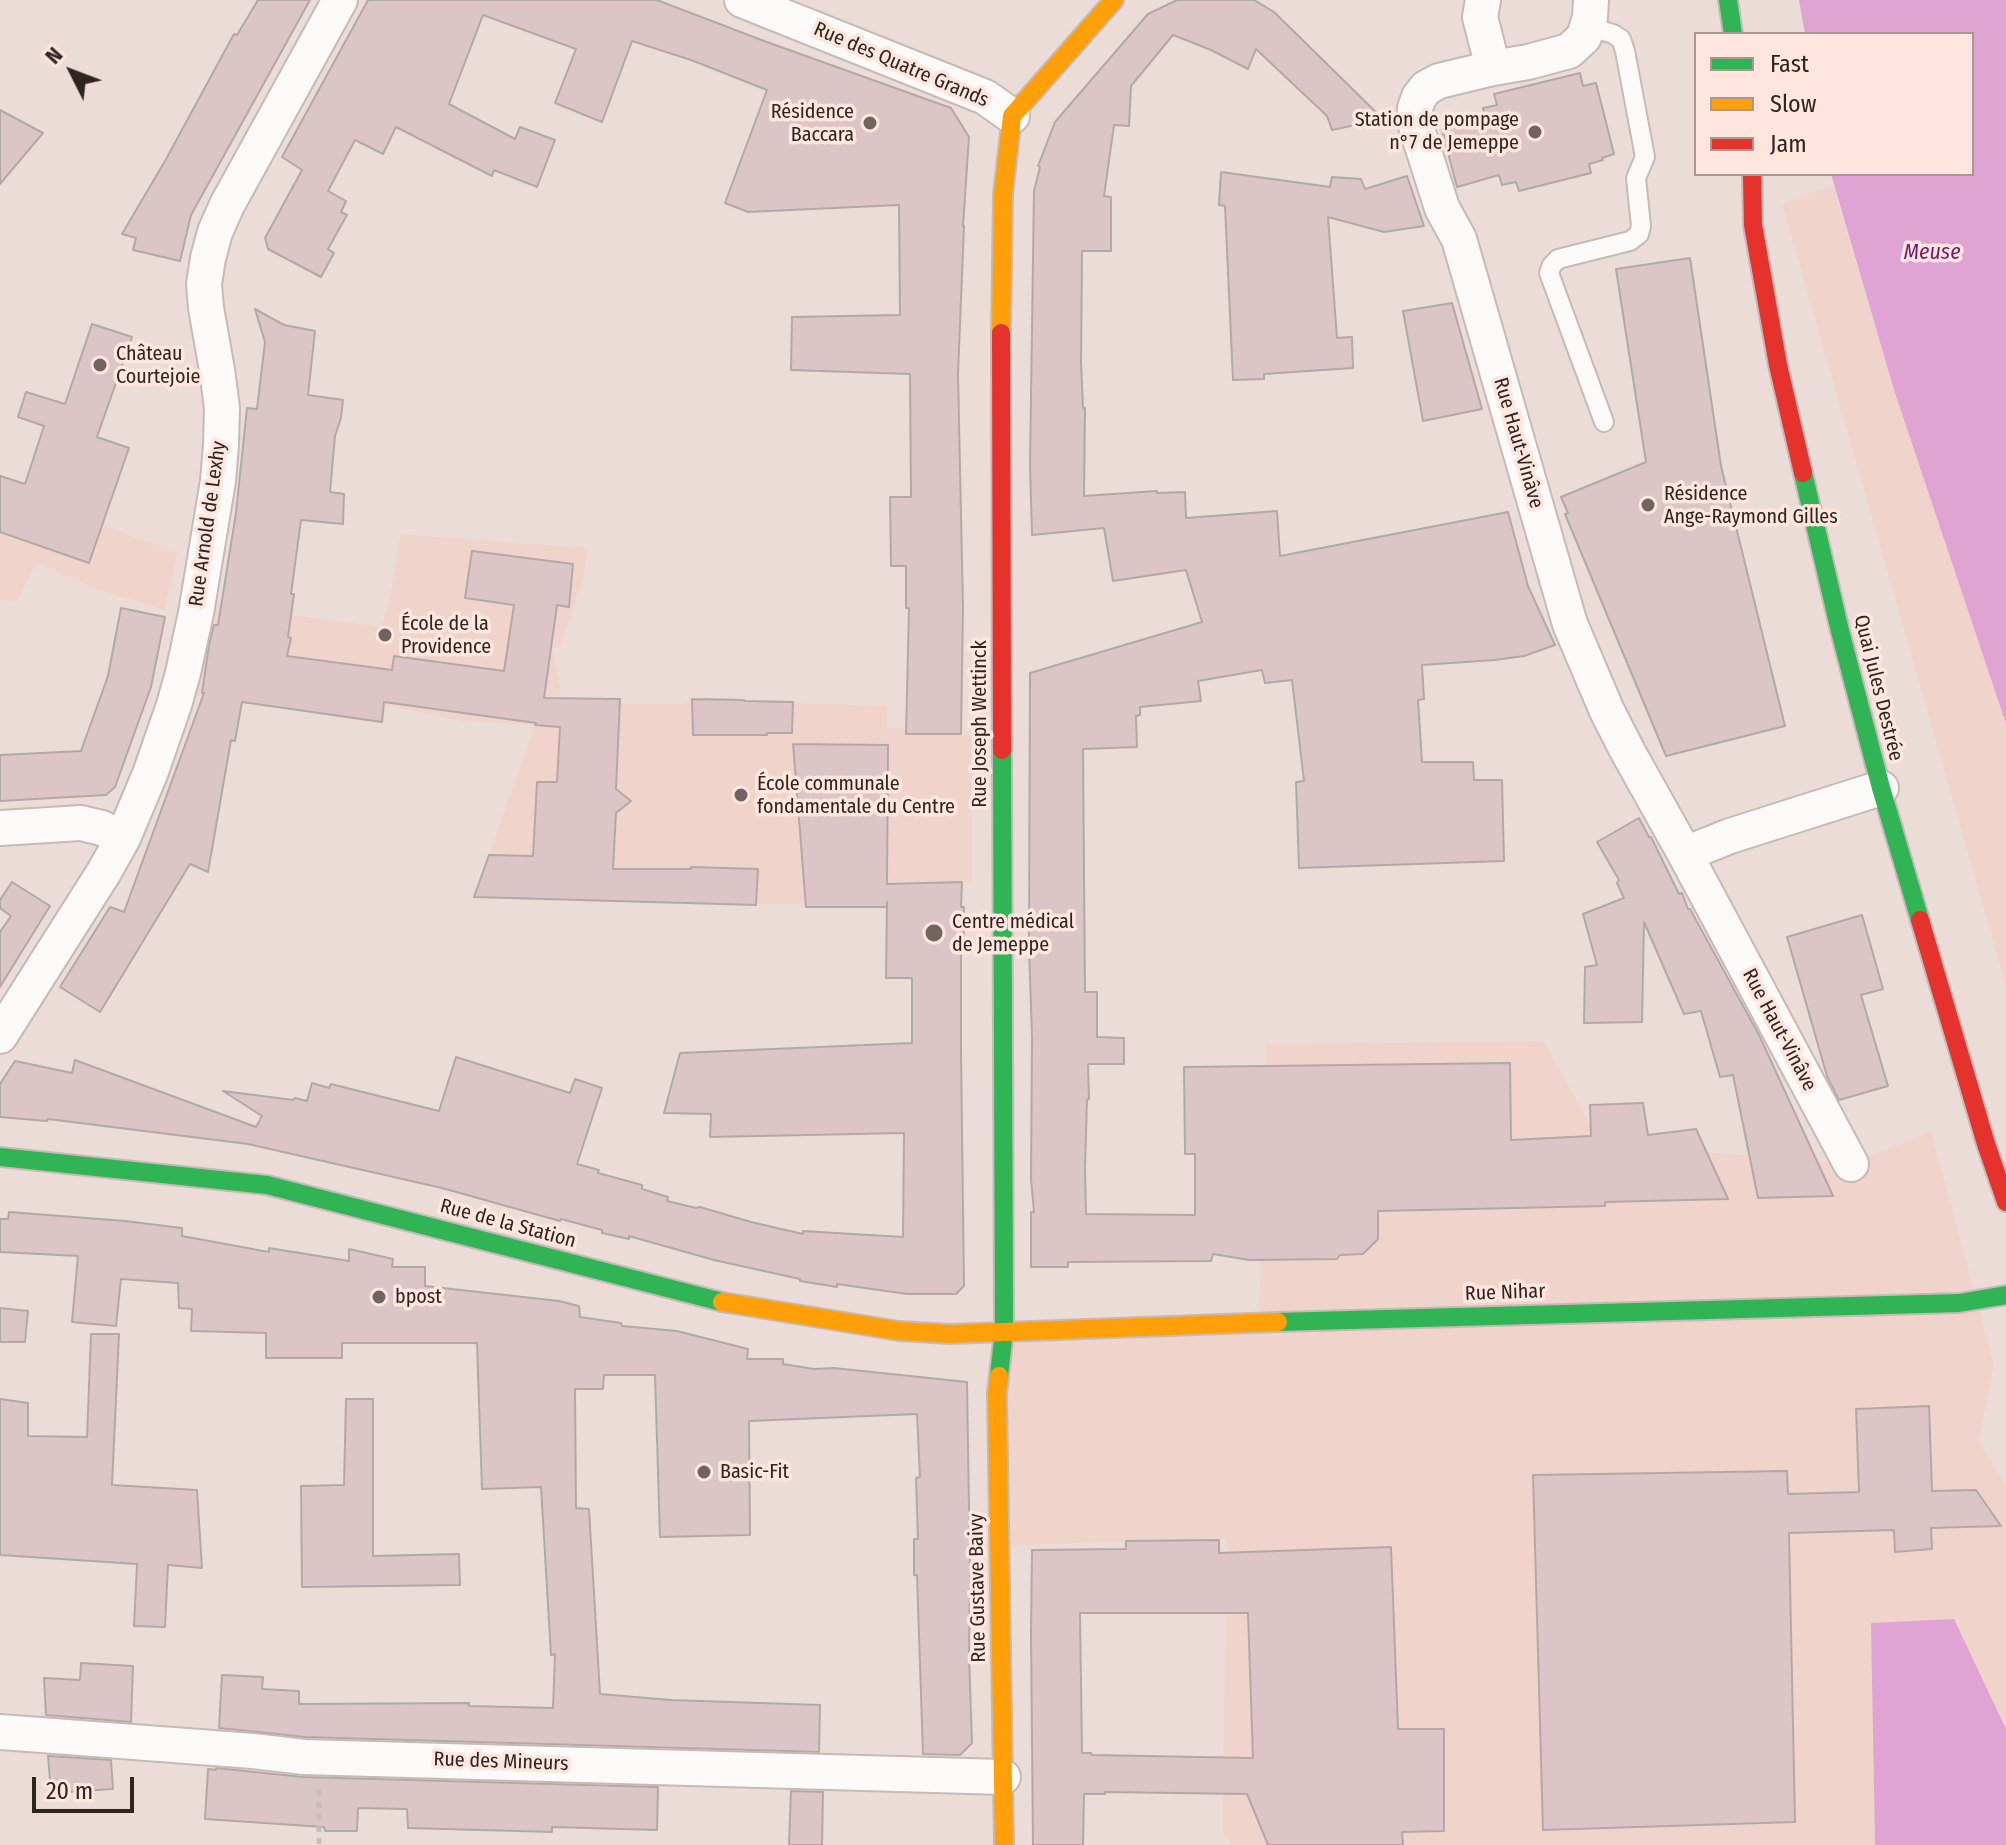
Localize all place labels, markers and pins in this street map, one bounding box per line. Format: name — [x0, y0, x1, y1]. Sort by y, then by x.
place label: Résidence Baccara — [771, 100, 854, 147]
place label: Station de pompage n°7 de Jemeppe — [1355, 108, 1519, 155]
marker: Résidence Baccara — [861, 114, 879, 132]
marker: Station de pompage n°7 de Jemeppe — [1526, 123, 1544, 141]
place label: Château Courtejoie — [116, 342, 200, 389]
marker: Château Courtejoie — [91, 356, 109, 374]
place label: Résidence Ange-Raymond Gilles — [1664, 482, 1838, 529]
marker: Résidence Ange-Raymond Gilles — [1639, 496, 1657, 514]
place label: École de la Providence — [401, 612, 491, 659]
marker: École de la Providence — [376, 626, 394, 644]
place label: École communale fondamentale du Centre — [757, 772, 955, 819]
marker: École communale fondamentale du Centre — [732, 786, 750, 804]
place label: Centre médical de Jemeppe — [952, 910, 1074, 957]
marker: Centre médical de Jemeppe — [923, 922, 945, 944]
place label: bpost — [395, 1285, 442, 1309]
marker: bpost — [370, 1288, 388, 1306]
place label: Basic-Fit — [720, 1460, 789, 1484]
marker: Basic-Fit — [695, 1463, 713, 1481]

